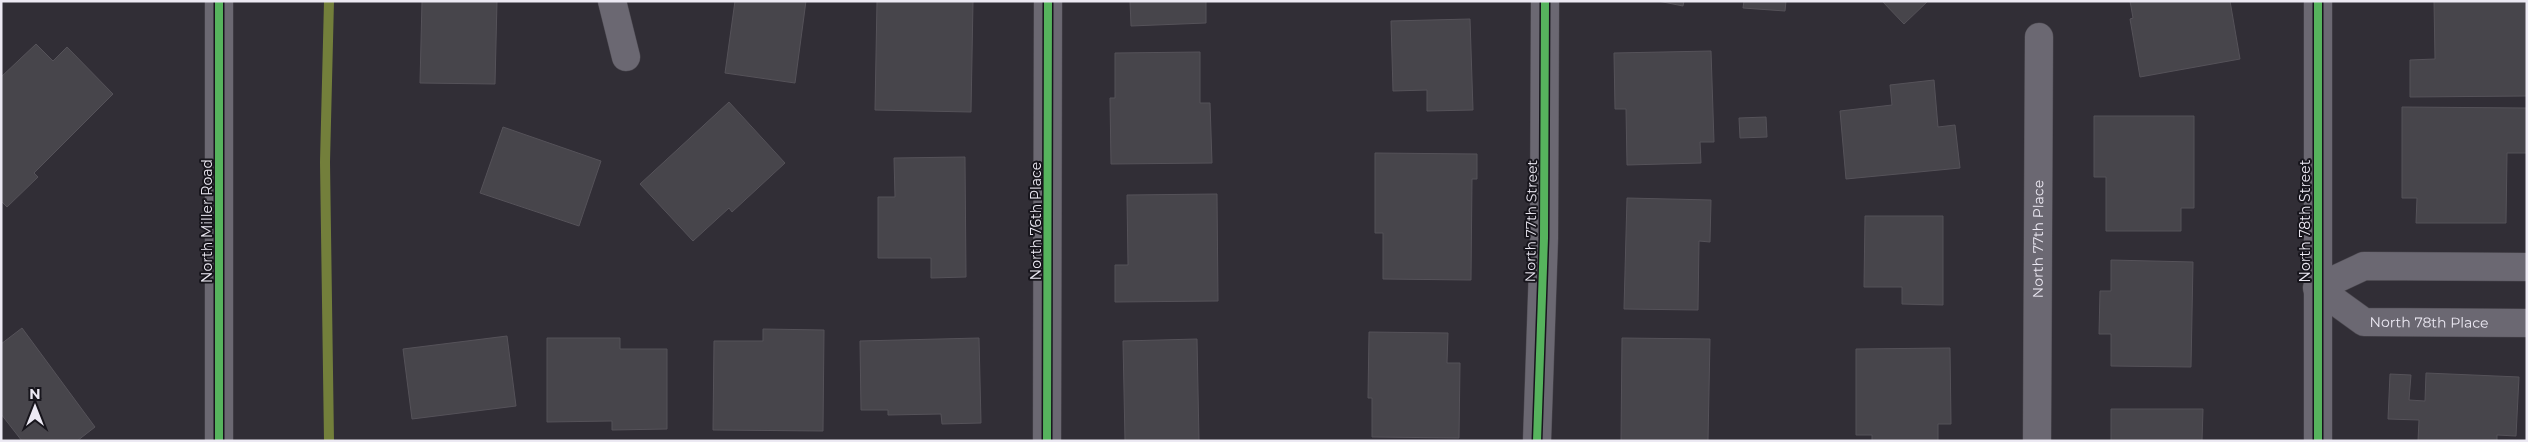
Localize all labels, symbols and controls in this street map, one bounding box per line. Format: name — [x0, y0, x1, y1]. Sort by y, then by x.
street label: North Miller Road — [198, 159, 216, 283]
street label: North 77th Street — [1521, 159, 1541, 282]
street label: North 78th Street — [2296, 159, 2314, 282]
street label: North 76th Place — [1027, 162, 1045, 280]
street label: North 77th Place — [2029, 180, 2047, 298]
street label: North 78th Place — [2370, 313, 2489, 332]
north arrow — [10, 382, 60, 432]
text: N — [29, 385, 41, 403]

